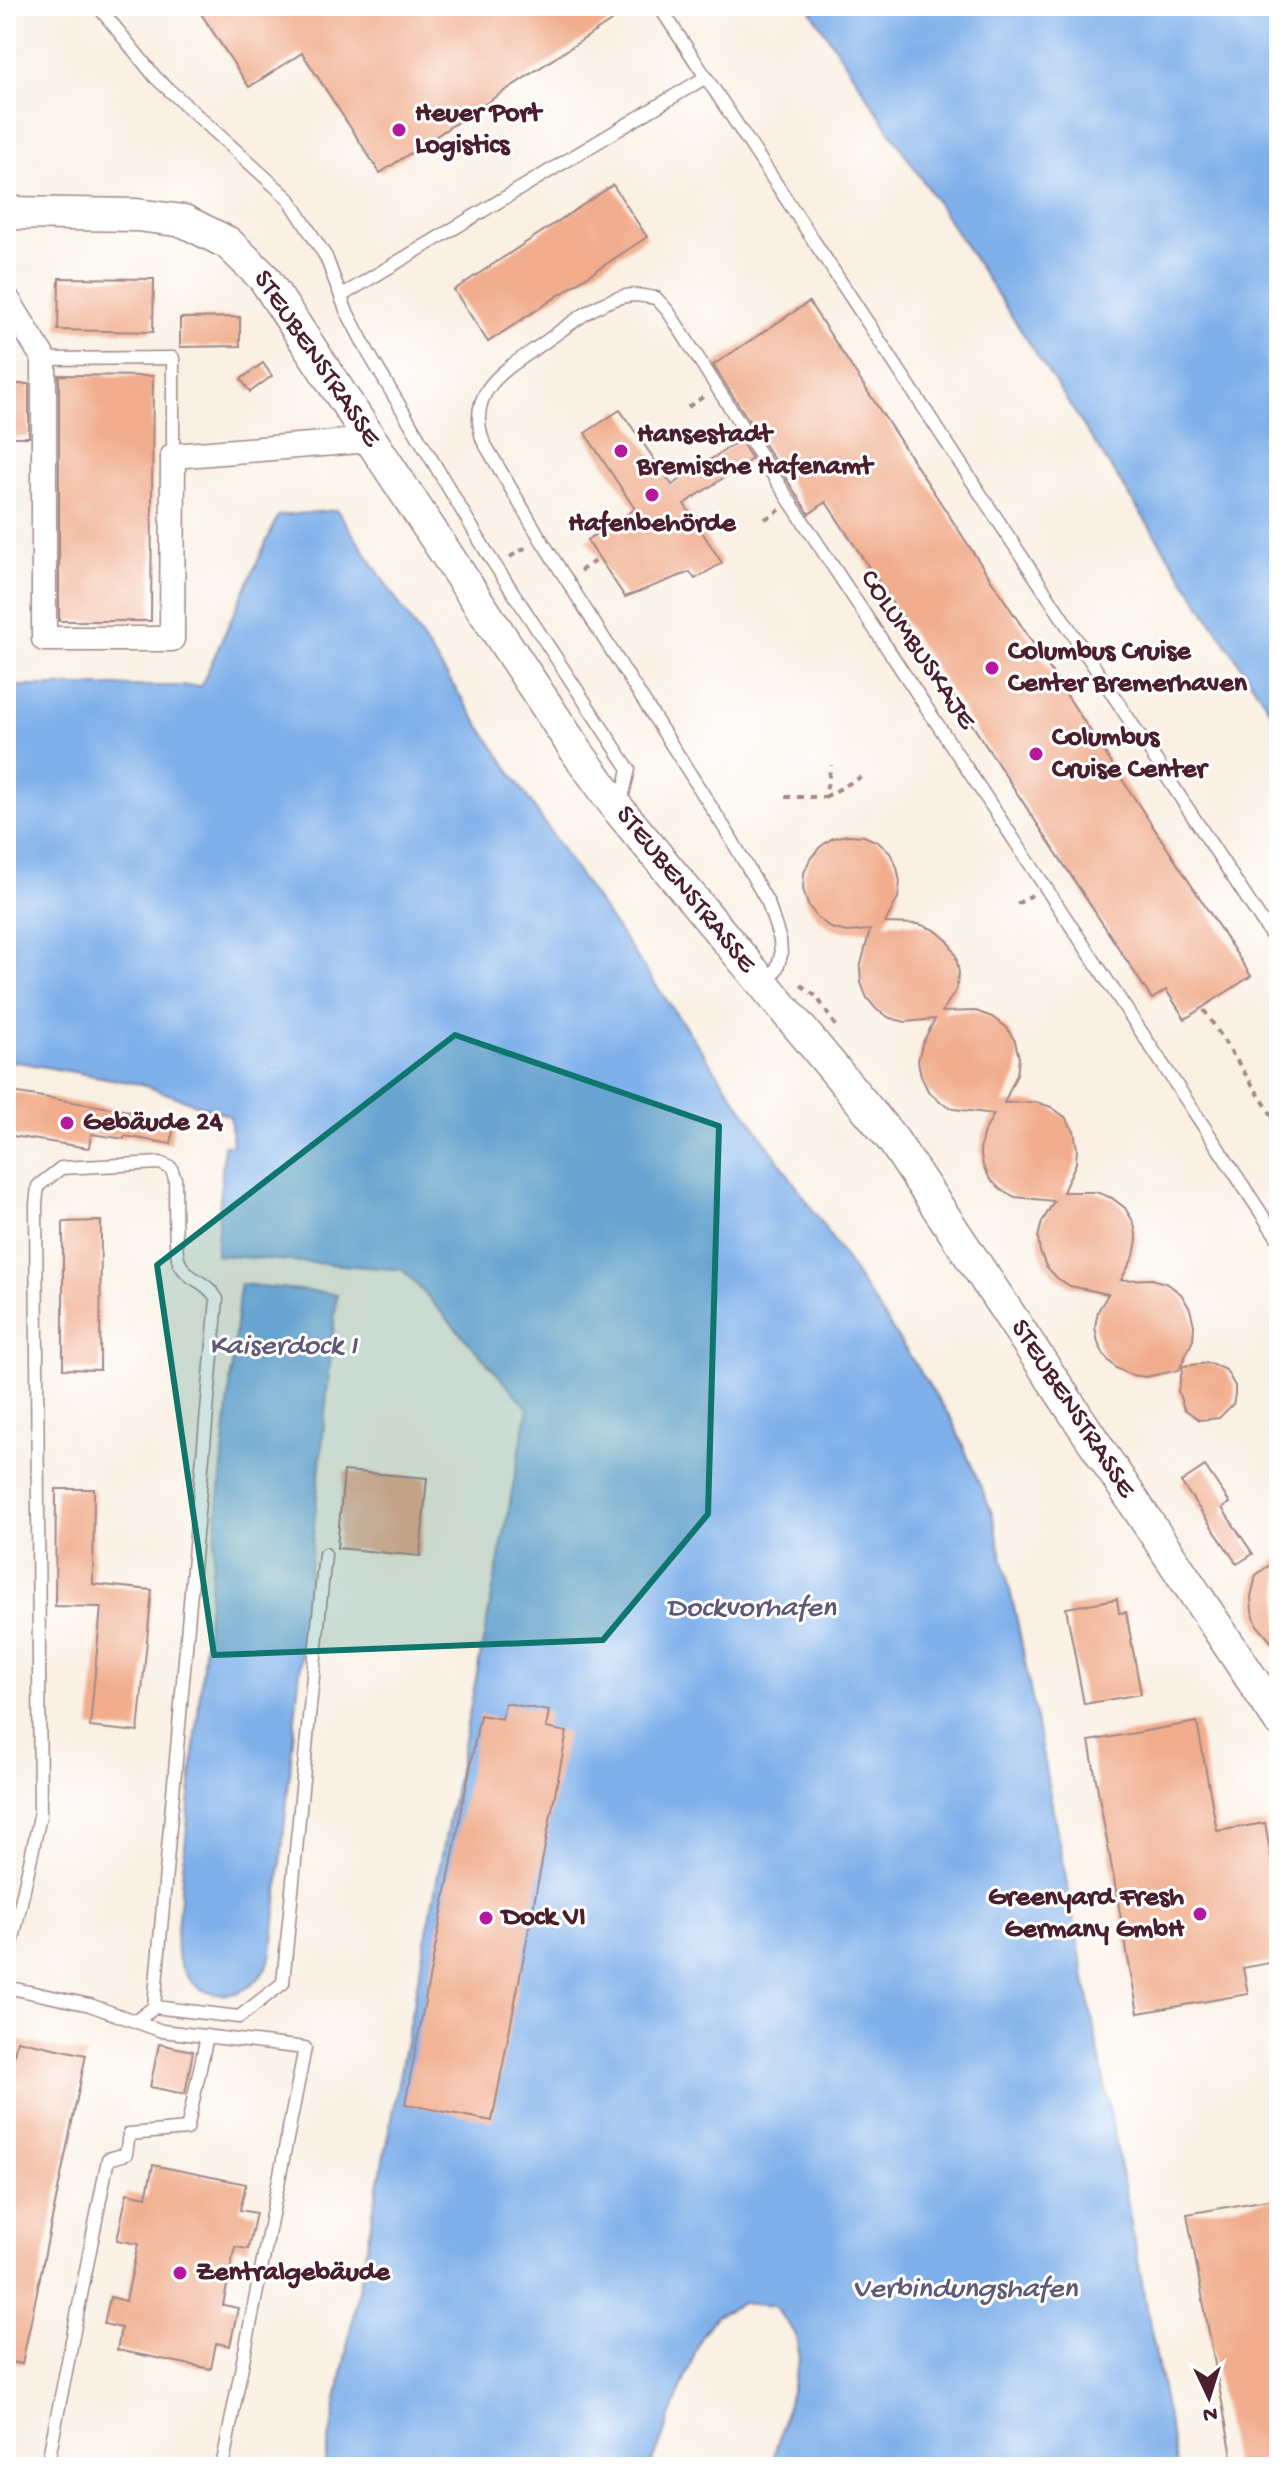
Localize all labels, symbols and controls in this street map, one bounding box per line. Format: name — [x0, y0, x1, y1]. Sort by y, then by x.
place label: Heuer Port Logistics — [415, 98, 543, 163]
marker: Heuer Port Logistics — [390, 121, 408, 139]
street label: STEUBENSTRASSE — [245, 264, 388, 455]
place label: Hansestadt Bremische Hafenamt — [636, 419, 875, 484]
marker: Hansestadt Bremische Hafenamt — [612, 442, 630, 460]
marker: Hafenbehörde — [643, 486, 661, 504]
place label: Hafenbehörde — [568, 508, 737, 541]
street label: COLUMBUSKAJE — [851, 564, 983, 737]
place label: Columbus Cruise Center Bremerhaven — [1008, 636, 1248, 701]
marker: Columbus Cruise Center Bremerhaven — [983, 659, 1001, 677]
place label: Columbus Cruise Center — [1052, 722, 1209, 787]
marker: Columbus Cruise Center — [1027, 745, 1045, 763]
street label: STEUBENSTRASSE — [607, 800, 764, 982]
place label: Gebäude 24 — [83, 1107, 224, 1140]
marker: Gebäude 24 — [58, 1114, 76, 1132]
street label: STEUBENSTRASSE — [1002, 1314, 1143, 1506]
water label: Kaiserdock I — [209, 1330, 359, 1365]
water label: Dockvorhafen — [666, 1592, 837, 1627]
place label: Greenyard Fresh Germany GmbH — [988, 1882, 1185, 1947]
place label: Dock VI — [499, 1902, 586, 1935]
marker: Greenyard Fresh Germany GmbH — [1191, 1905, 1209, 1923]
marker: Dock VI — [477, 1909, 495, 1927]
place label: Zentralgebäude — [196, 2257, 391, 2290]
marker: Zentralgebäude — [171, 2264, 189, 2282]
water label: Verbindungshafen — [852, 2273, 1078, 2308]
north arrow — [1169, 2357, 1249, 2437]
text: N — [1202, 2399, 1218, 2426]

